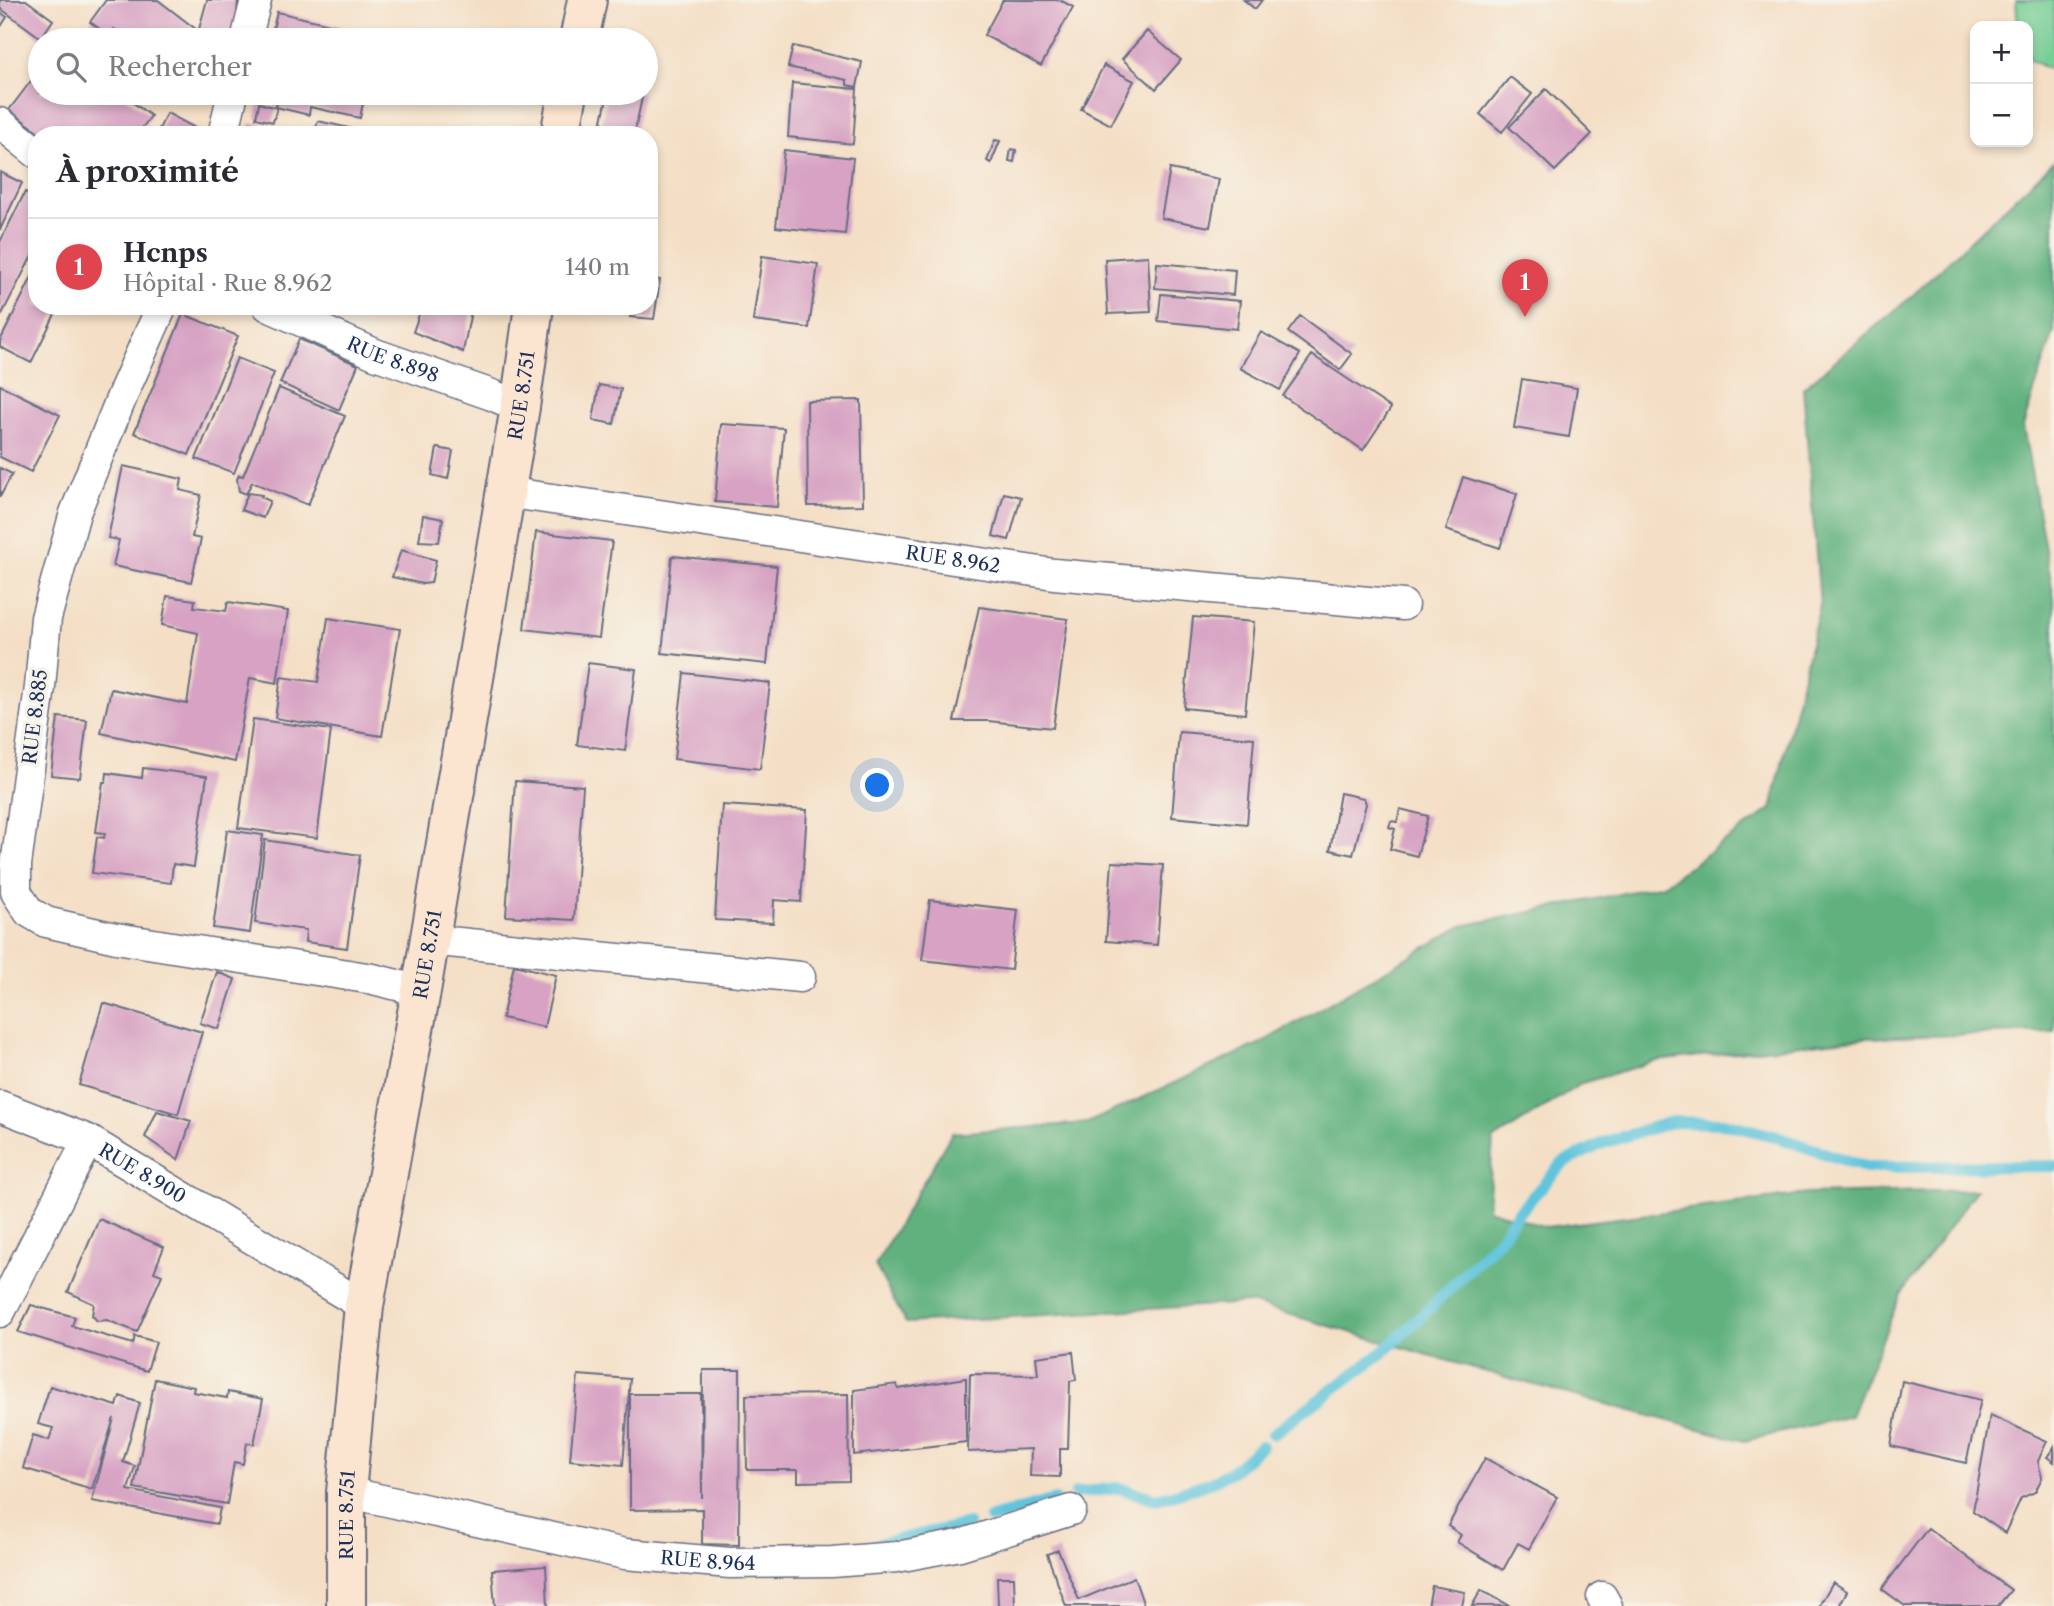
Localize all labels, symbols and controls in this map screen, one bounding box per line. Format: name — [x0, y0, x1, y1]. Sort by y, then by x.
map controls — [1970, 21, 2033, 147]
button: + — [1970, 21, 2033, 84]
search box — [28, 28, 658, 105]
icon: search — [52, 48, 90, 86]
text: Rechercher — [108, 51, 252, 83]
button: − — [1970, 84, 2033, 147]
text: À proximité — [56, 153, 239, 190]
text: Hcnps — [123, 237, 208, 269]
text: 1 — [74, 253, 84, 281]
text: 140 m — [565, 253, 630, 281]
pin: 1 — [1502, 259, 1548, 317]
text: Hôpital · Rue 8.962 — [123, 269, 332, 297]
street label: RUE 8.898 — [343, 331, 442, 387]
street label: RUE 8.751 — [503, 349, 539, 442]
street label: RUE 8.962 — [904, 540, 1002, 577]
street label: RUE 8.885 — [18, 668, 52, 766]
your location — [860, 768, 894, 802]
street label: RUE 8.751 — [408, 908, 446, 1001]
street label: RUE 8.900 — [95, 1138, 190, 1208]
street label: RUE 8.751 — [335, 1469, 360, 1560]
street label: RUE 8.964 — [659, 1546, 756, 1575]

